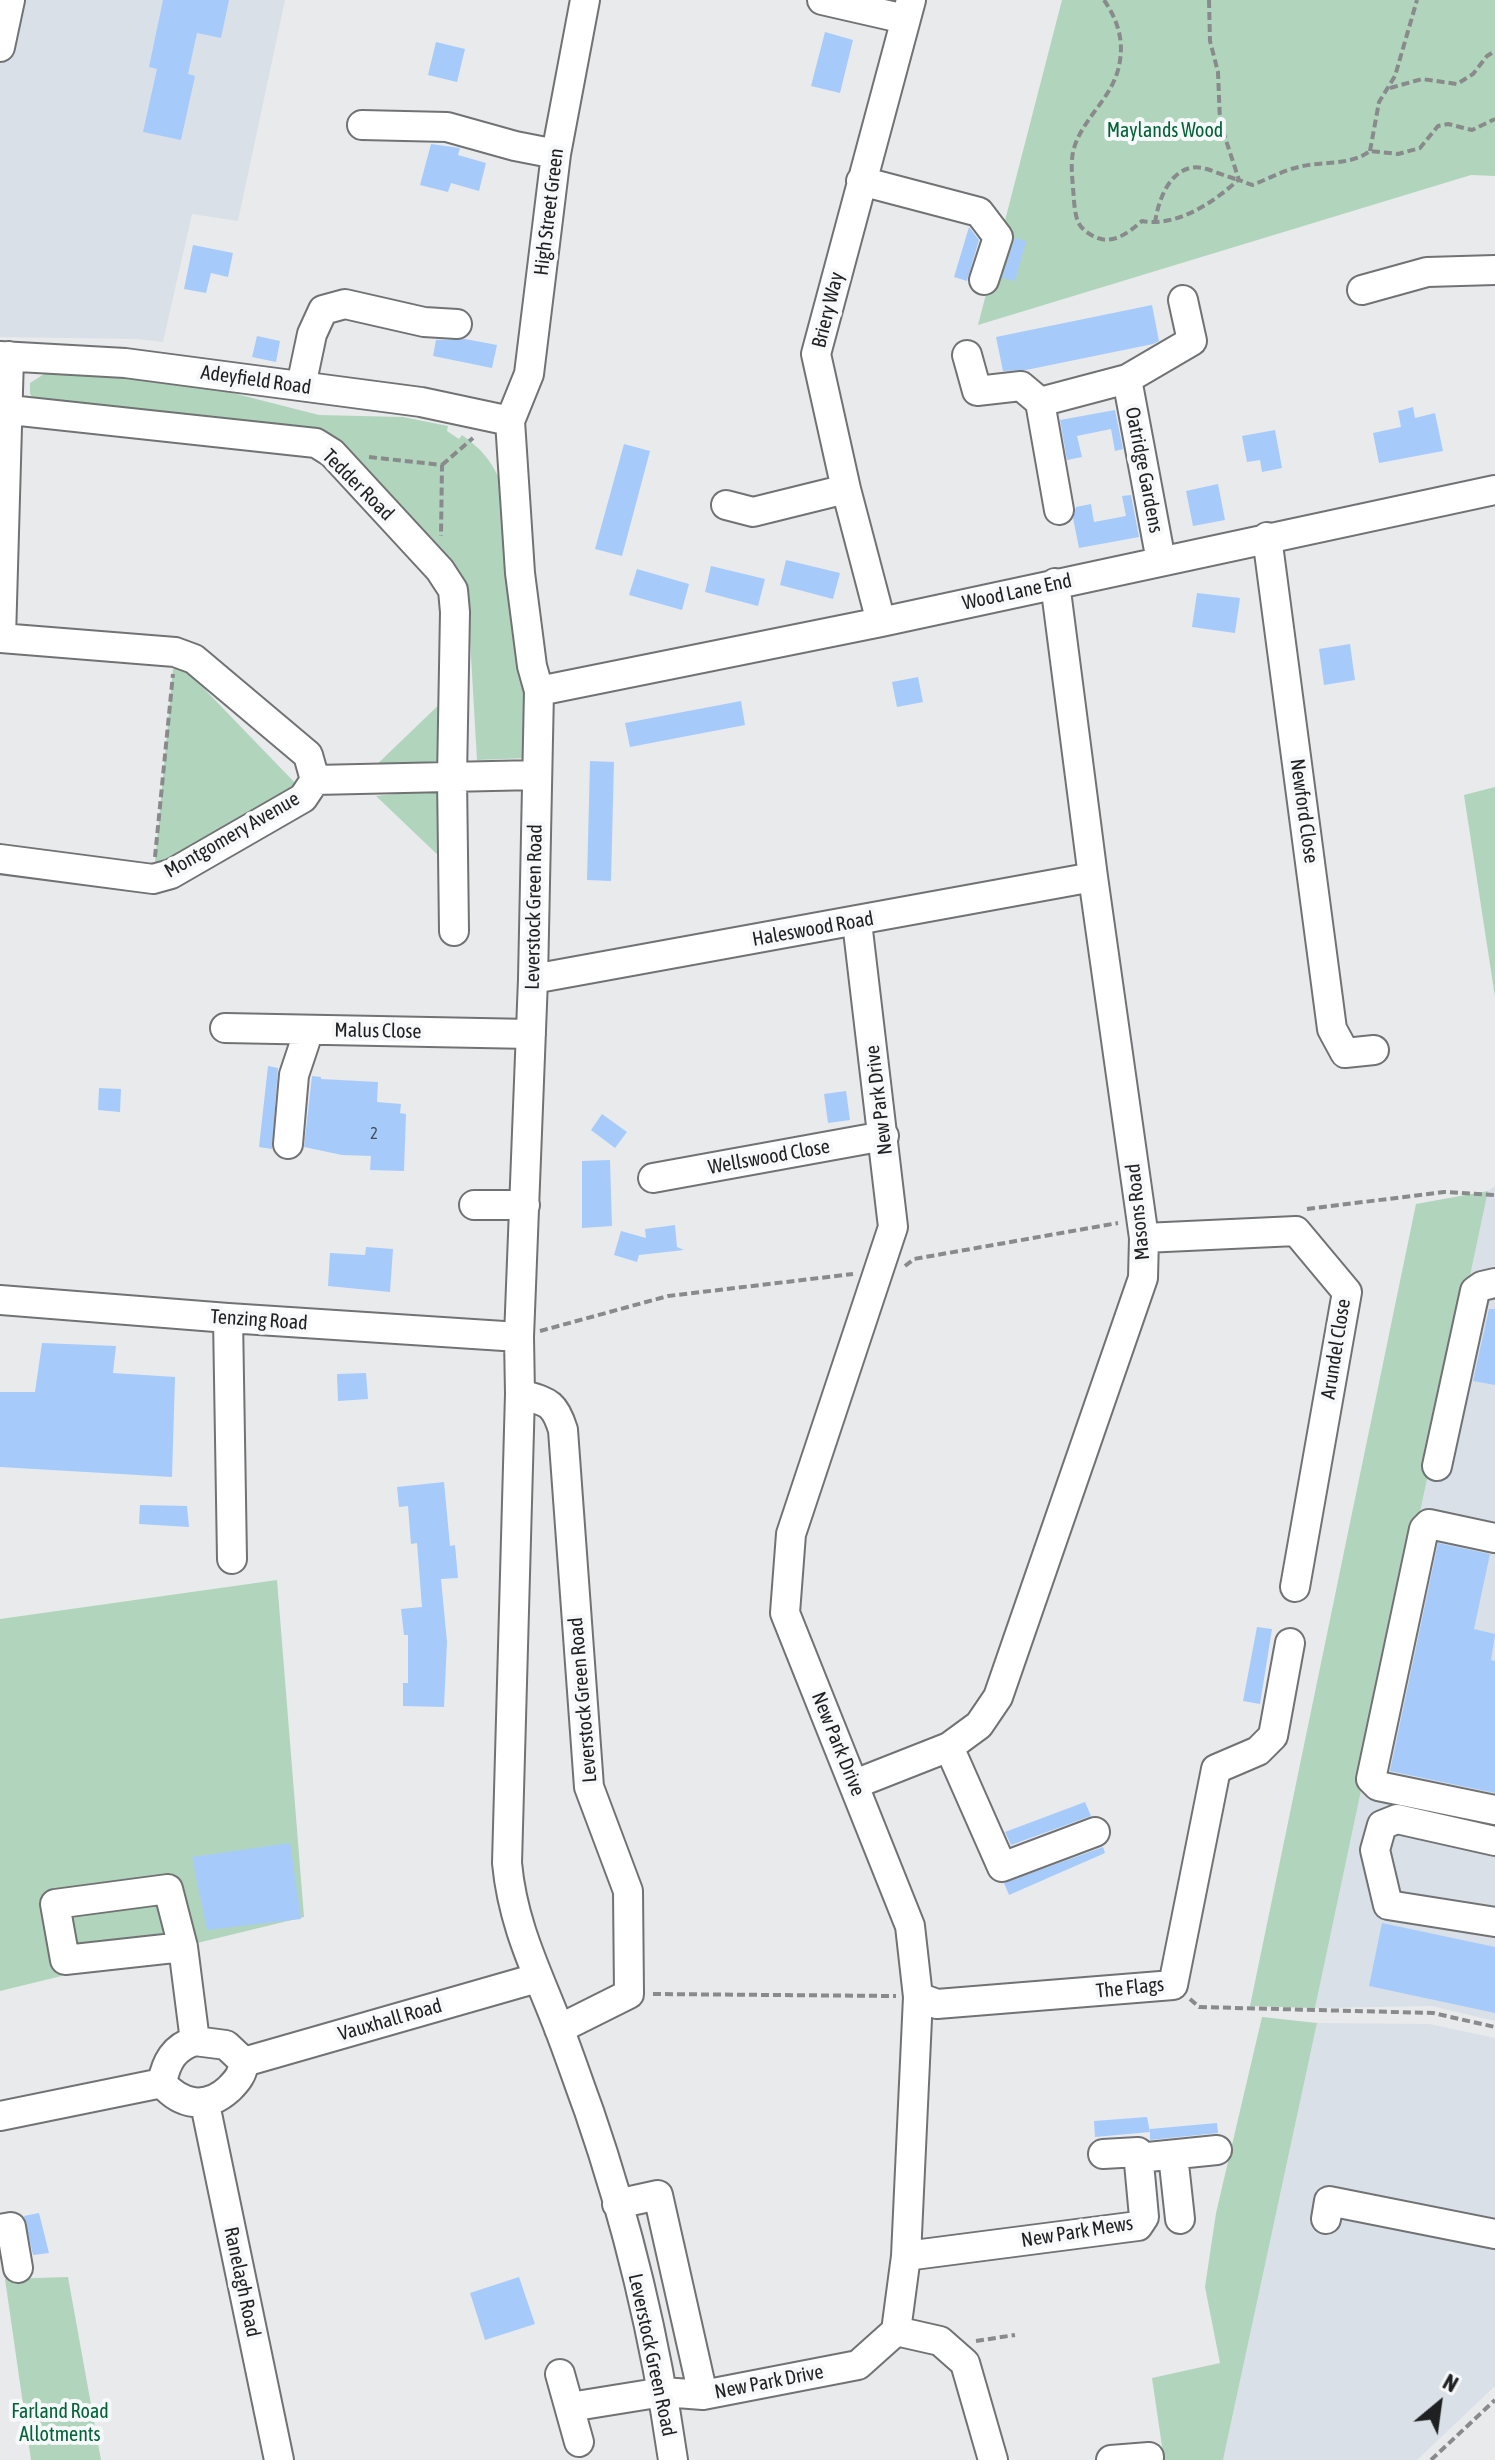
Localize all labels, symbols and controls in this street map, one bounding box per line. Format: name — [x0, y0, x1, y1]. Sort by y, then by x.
park label: Maylands Wood — [1107, 119, 1223, 143]
street label: High Street Green — [529, 147, 569, 277]
street label: Briery Way — [807, 270, 849, 350]
street label: Adeyfield Road — [199, 360, 313, 400]
street label: Oatridge Gardens — [1120, 405, 1168, 535]
street label: Tedder Road — [317, 444, 399, 526]
street label: Wood Lane End — [960, 569, 1074, 615]
street label: Newford Close — [1285, 757, 1323, 865]
street label: Montgomery Avenue — [160, 787, 304, 883]
street label: Leverstock Green Road — [521, 824, 547, 990]
street label: Haleswood Road — [750, 906, 876, 952]
street label: Malus Close — [334, 1018, 422, 1044]
street label: New Park Drive — [860, 1044, 898, 1156]
house number: 2 — [370, 1124, 378, 1144]
street label: Wellswood Close — [706, 1134, 832, 1180]
street label: Masons Road — [1121, 1163, 1155, 1261]
street label: Arundel Close — [1316, 1297, 1356, 1401]
street label: Tenzing Road — [210, 1305, 308, 1335]
street label: Leverstock Green Road — [564, 1616, 602, 1784]
street label: New Park Drive — [806, 1688, 870, 1800]
street label: The Flags — [1095, 1973, 1165, 2003]
street label: Vauxhall Road — [335, 1994, 445, 2046]
street label: New Park Mews — [1019, 2211, 1135, 2253]
street label: Ranelagh Road — [219, 2225, 265, 2339]
street label: Leverstock Green Road — [623, 2271, 681, 2439]
street label: New Park Drive — [713, 2360, 825, 2404]
north arrow — [1399, 2364, 1479, 2444]
text: N — [1439, 2368, 1463, 2398]
park label: Farland Road Allotments — [11, 2400, 109, 2447]

